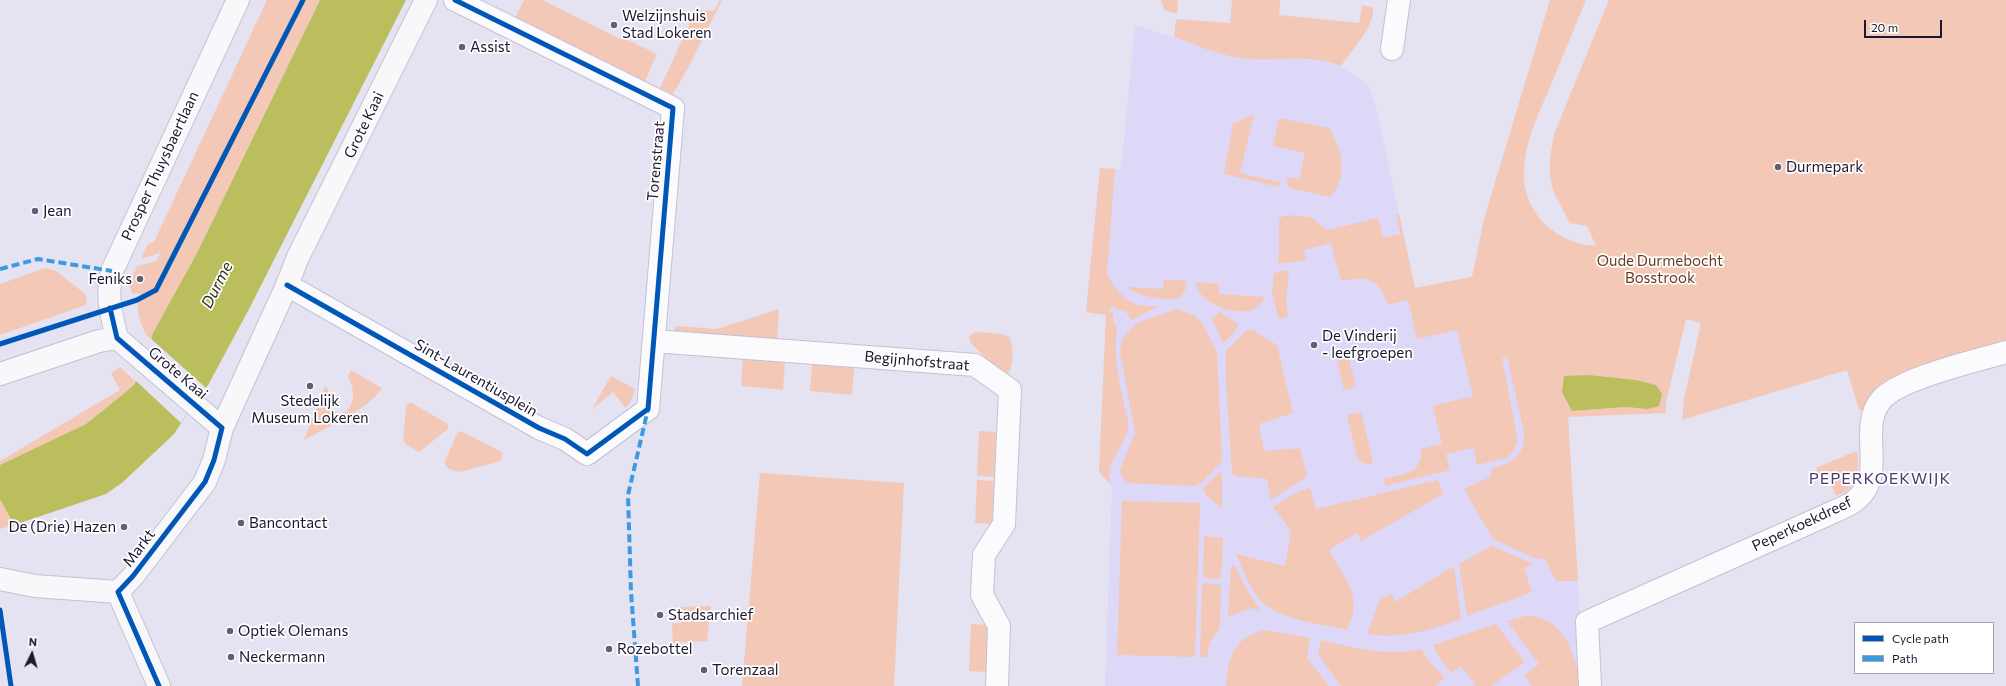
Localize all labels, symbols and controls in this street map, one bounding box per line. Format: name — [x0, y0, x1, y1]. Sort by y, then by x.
place label: Welzijnshuis Stad Lokeren — [622, 7, 712, 42]
scale bar — [1866, 12, 1944, 38]
marker: Welzijnshuis Stad Lokeren — [609, 20, 619, 30]
text: 20 m — [1871, 20, 1898, 34]
place label: Assist — [470, 38, 511, 56]
marker: Assist — [457, 42, 467, 52]
street label: Prosper Thuysbaertlaan — [118, 89, 202, 243]
street label: Grote Kaai — [340, 89, 388, 161]
street label: Torenstraat — [644, 120, 668, 202]
place label: Durmepark — [1786, 158, 1863, 176]
marker: Durmepark — [1773, 162, 1783, 172]
place label: Jean — [43, 202, 72, 220]
marker: Jean — [30, 206, 40, 216]
park label: Oude Durmebocht Bosstrook — [1597, 252, 1723, 287]
water label: Durme — [197, 259, 237, 311]
place label: Feniks — [88, 270, 132, 288]
marker: Feniks — [135, 274, 145, 284]
place label: De Vinderij - leefgroepen — [1322, 327, 1413, 362]
street label: Sint-Laurentiusplein — [411, 335, 541, 421]
marker: De Vinderij - leefgroepen — [1309, 340, 1319, 350]
street label: Grote Kaai — [145, 343, 211, 403]
street label: Begijnhofstraat — [864, 347, 970, 375]
marker: Stedelijk Museum Lokeren — [305, 381, 315, 391]
place label: Stedelijk Museum Lokeren — [251, 392, 369, 427]
district label: PEPERKOEKWIJK — [1809, 469, 1951, 489]
street label: Peperkoekdreef — [1749, 493, 1855, 555]
place label: Bancontact — [249, 514, 328, 532]
place label: De (Drie) Hazen — [8, 518, 116, 536]
marker: Bancontact — [236, 518, 246, 528]
marker: De (Drie) Hazen — [119, 522, 129, 532]
street label: Markt — [119, 526, 159, 570]
place label: Stadsarchief — [668, 606, 753, 624]
marker: Stadsarchief — [655, 610, 665, 620]
place label: Optiek Olemans — [238, 622, 348, 640]
legend — [1854, 622, 1994, 674]
marker: Optiek Olemans — [225, 626, 235, 636]
text: Cycle path — [1892, 631, 1949, 645]
north arrow — [12, 634, 52, 674]
text: N — [28, 635, 38, 648]
place label: Rozebottel — [617, 640, 692, 658]
marker: Rozebottel — [604, 644, 614, 654]
place label: Neckermann — [239, 648, 325, 666]
text: Path — [1892, 651, 1918, 665]
marker: Neckermann — [226, 652, 236, 662]
place label: Torenzaal — [712, 661, 779, 679]
marker: Torenzaal — [699, 665, 709, 675]

